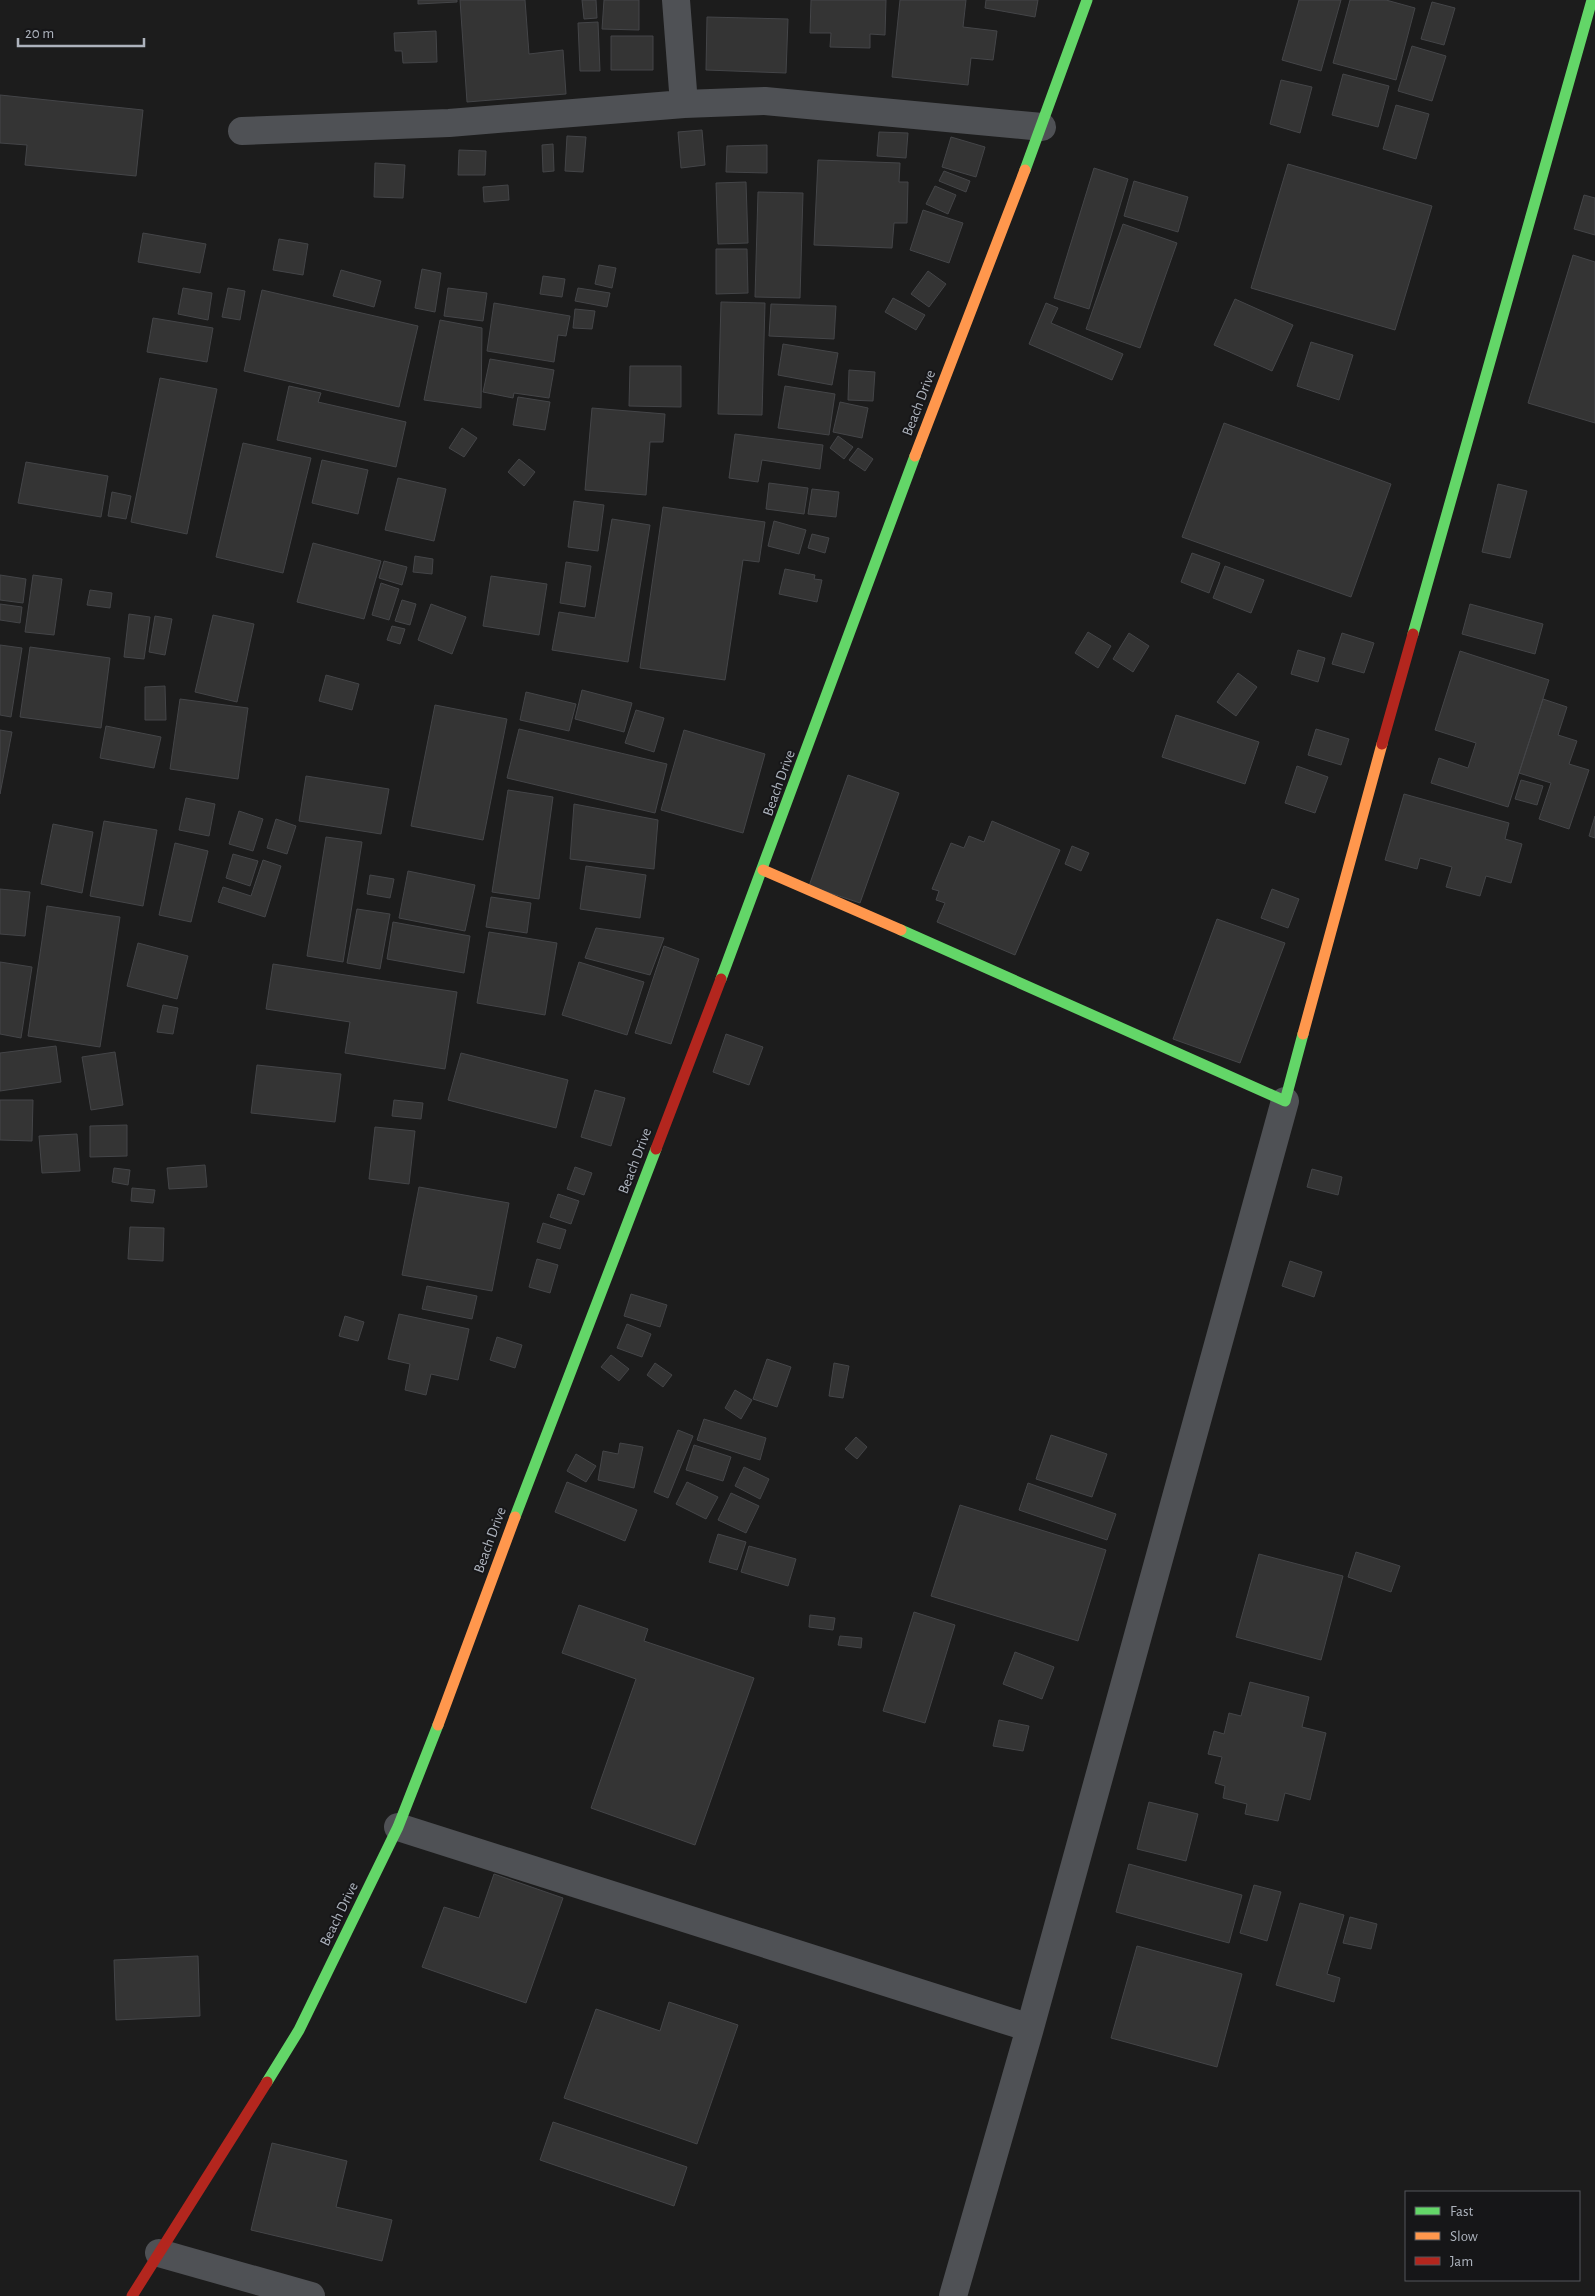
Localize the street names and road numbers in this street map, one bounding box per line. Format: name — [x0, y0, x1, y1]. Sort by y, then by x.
street label: Beach Drive — [900, 368, 938, 438]
street label: Beach Drive — [760, 748, 798, 818]
street label: Beach Drive — [616, 1126, 654, 1196]
street label: Beach Drive — [471, 1505, 509, 1575]
street label: Beach Drive — [317, 1880, 361, 1948]

